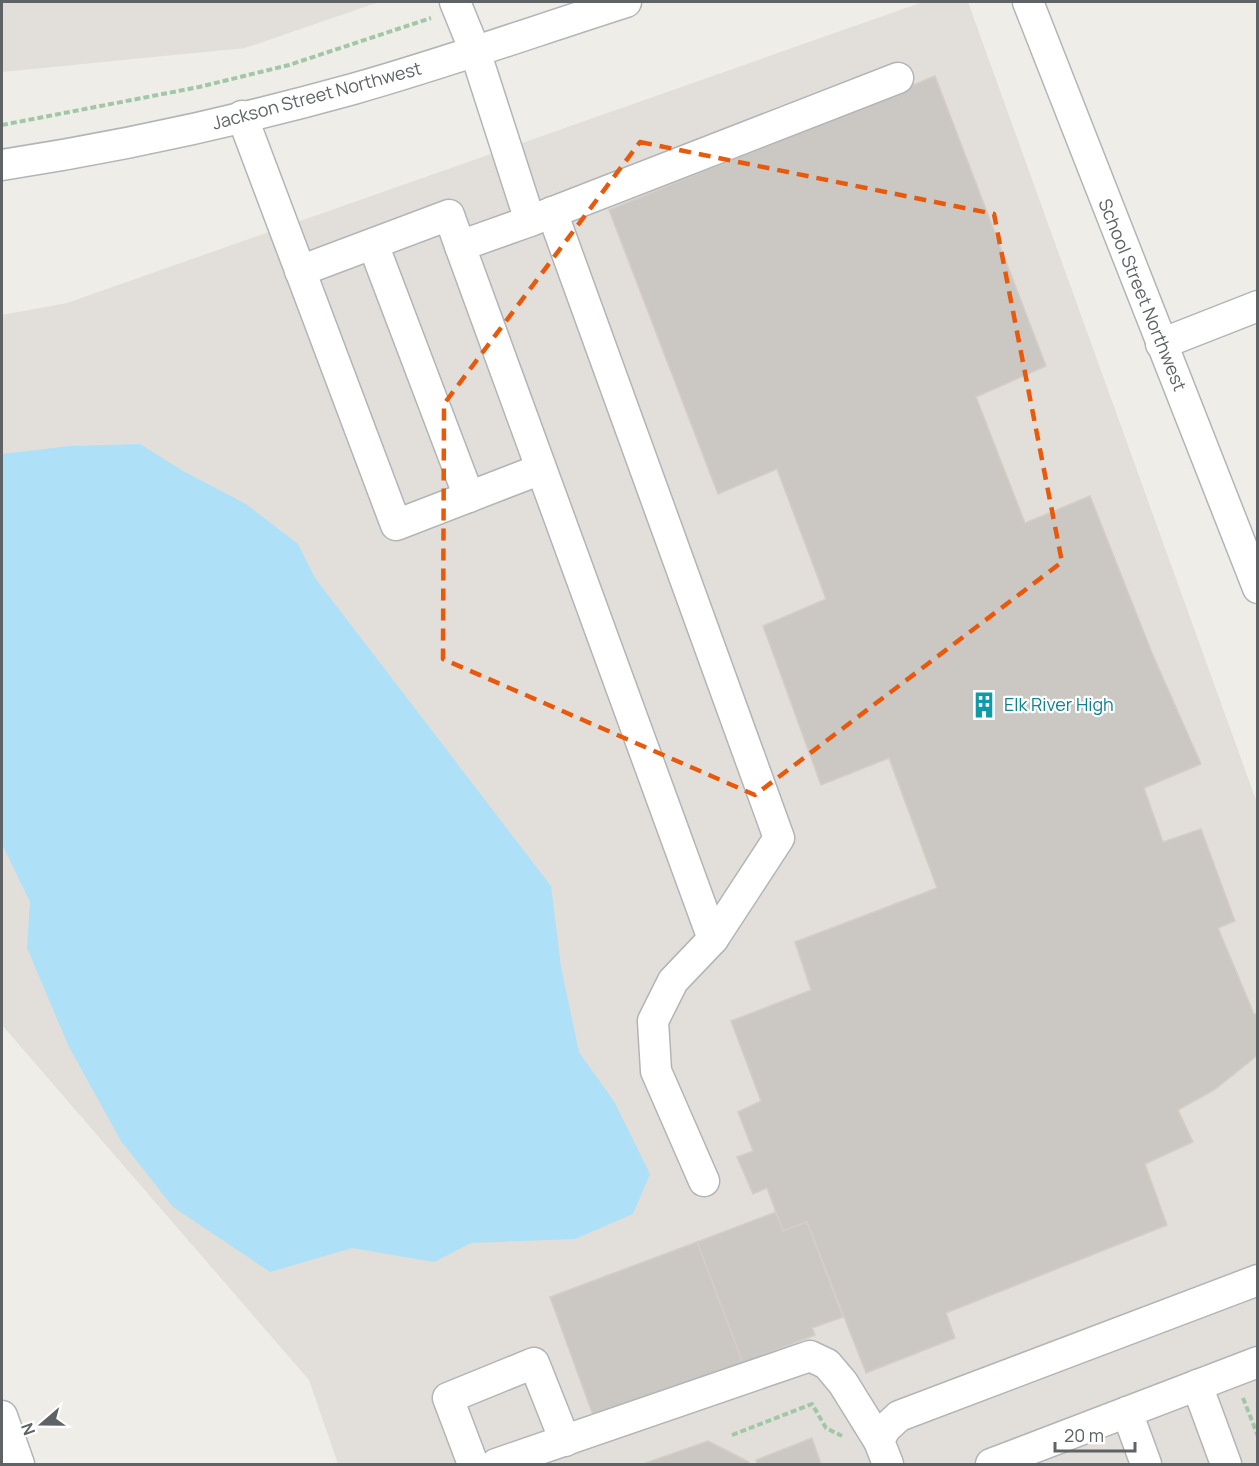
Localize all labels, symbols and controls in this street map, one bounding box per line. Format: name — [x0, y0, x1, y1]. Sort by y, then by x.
street label: Jackson Street Northwest — [209, 56, 424, 135]
street label: School Street Northwest — [1093, 195, 1193, 394]
building icon: Elk River High — [969, 690, 999, 720]
place label: Elk River High — [1004, 692, 1114, 716]
north arrow — [12, 1394, 72, 1454]
scale bar — [1055, 1415, 1134, 1453]
text: N — [16, 1420, 40, 1438]
text: 20 m — [1064, 1423, 1104, 1447]

